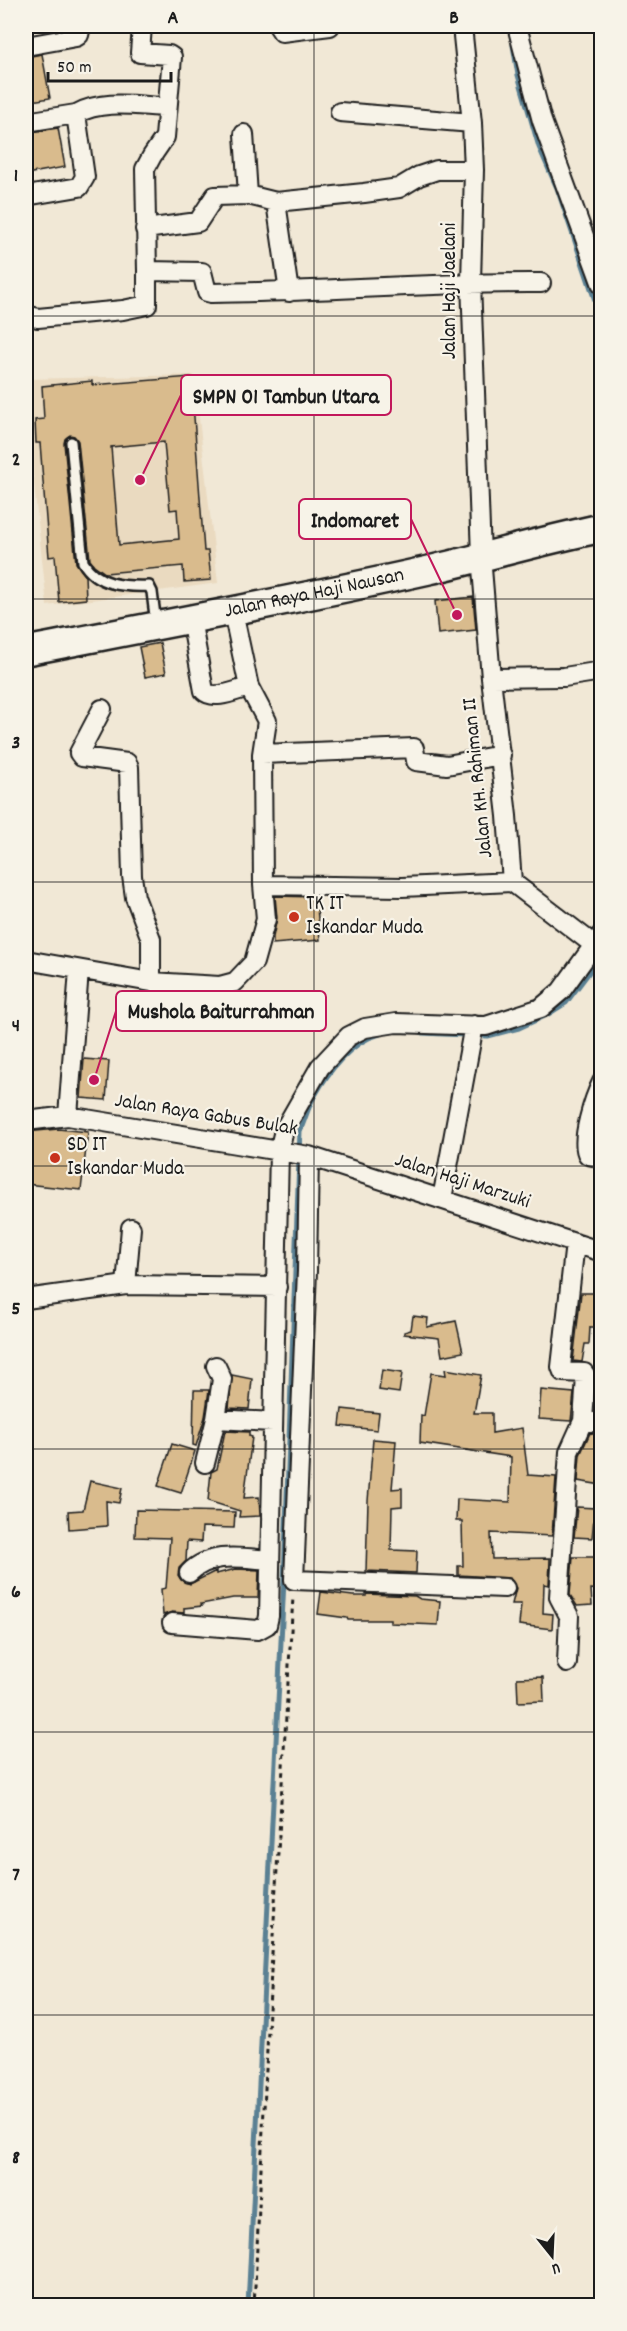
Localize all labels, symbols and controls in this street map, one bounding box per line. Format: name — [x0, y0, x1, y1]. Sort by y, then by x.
text: A — [168, 5, 179, 33]
text: B — [449, 5, 459, 33]
scale bar — [48, 45, 171, 83]
text: 50 m — [57, 56, 92, 81]
text: 1 — [14, 163, 18, 191]
street label: Jalan Haji Jaelani — [436, 222, 466, 359]
callout: SMPN 01 Tambun Utara — [181, 375, 391, 415]
text: SMPN 01 Tambun Utara — [193, 383, 380, 414]
text: 2 — [12, 447, 20, 475]
callout: Indomaret — [299, 499, 411, 539]
text: Indomaret — [311, 507, 400, 538]
street label: Jalan Raya Haji Nausan — [222, 561, 407, 627]
street label: Jalan KH. Rahiman II — [456, 696, 502, 860]
text: 3 — [12, 730, 20, 758]
place label: TK IT Iskandar Muda — [306, 890, 424, 944]
marker: TK IT Iskandar Muda — [287, 910, 301, 924]
callout: Mushola Baiturrahman — [116, 991, 326, 1031]
text: Mushola Baiturrahman — [128, 998, 314, 1029]
text: 4 — [12, 1013, 20, 1041]
street label: Jalan Raya Gabus Bulak — [112, 1087, 300, 1145]
place label: SD IT Iskandar Muda — [67, 1131, 185, 1185]
street label: Jalan Haji Marzuki — [390, 1146, 534, 1218]
marker: SD IT Iskandar Muda — [48, 1151, 62, 1165]
text: 5 — [11, 1296, 21, 1324]
text: 6 — [11, 1579, 21, 1607]
text: 7 — [12, 1862, 20, 1890]
text: 8 — [12, 2145, 20, 2173]
north arrow — [522, 2226, 582, 2286]
text: U — [548, 2256, 563, 2280]

